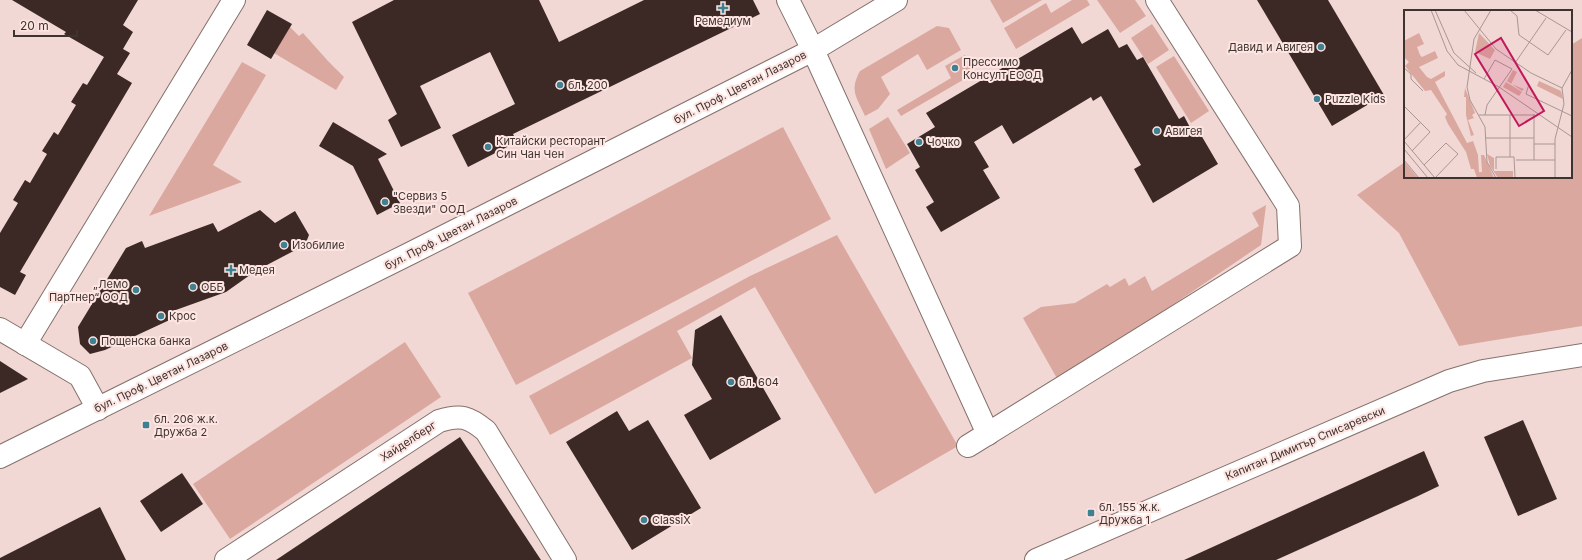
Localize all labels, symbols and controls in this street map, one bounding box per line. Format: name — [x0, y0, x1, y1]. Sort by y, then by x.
marker: Ремедиум — [718, 3, 728, 13]
inset map — [1404, 10, 1572, 178]
scale bar — [14, 12, 77, 38]
place label: Ремедиум — [695, 14, 751, 28]
text: 20 m — [20, 18, 49, 33]
place label: Давид и Авигея — [1228, 40, 1313, 54]
marker: Давид и Авигея — [1316, 42, 1326, 52]
street label: бул. Проф. Цветан Лазаров — [671, 47, 809, 127]
place label: Прессимо Консулт ЕООД — [963, 55, 1042, 82]
marker: Прессимо Консулт ЕООД — [950, 63, 960, 73]
place label: бл. 200 — [568, 78, 608, 92]
marker: бл. 200 — [555, 80, 565, 90]
place label: Puzzle Kids — [1325, 92, 1386, 106]
marker: Puzzle Kids — [1312, 94, 1322, 104]
place label: Авигея — [1165, 124, 1202, 138]
marker: Авигея — [1152, 126, 1162, 136]
place label: Китайски ресторант Син Чан Чен — [496, 134, 606, 161]
place label: Чочко — [927, 135, 960, 149]
marker: Чочко — [914, 137, 924, 147]
marker: Китайски ресторант Син Чан Чен — [483, 142, 493, 152]
place label: "Сервиз 5 Звезди" ООД — [393, 189, 465, 216]
street label: бул. Проф. Цветан Лазаров — [382, 193, 520, 273]
marker: "Сервиз 5 Звезди" ООД — [380, 197, 390, 207]
place label: Изобилие — [292, 238, 345, 252]
marker: Изобилие — [279, 240, 289, 250]
place label: Медея — [239, 263, 275, 277]
marker: Медея — [226, 265, 236, 275]
place label: „Лемо Партнер“ ООД — [49, 277, 128, 304]
place label: ОББ — [201, 280, 224, 294]
marker: ОББ — [188, 282, 198, 292]
marker: „Лемо Партнер“ ООД — [131, 285, 141, 295]
place label: Крос — [169, 309, 196, 323]
marker: Крос — [156, 311, 166, 321]
place label: Пощенска банка — [101, 334, 191, 348]
marker: Пощенска банка — [88, 336, 98, 346]
street label: бул. Проф. Цветан Лазаров — [92, 338, 230, 416]
place label: бл. 604 — [739, 375, 779, 389]
marker: бл. 604 — [726, 377, 736, 387]
street label: Капитан Димитър Списаревски — [1223, 403, 1387, 483]
place label: бл. 206 ж.к. Дружба 2 — [154, 412, 218, 439]
street label: Хайделберг — [377, 418, 439, 464]
marker: бл. 206 ж.к. Дружба 2 — [141, 420, 151, 430]
place label: бл. 155 ж.к. Дружба 1 — [1099, 500, 1160, 527]
marker: бл. 155 ж.к. Дружба 1 — [1086, 508, 1096, 518]
place label: ClassiX — [652, 513, 691, 527]
marker: ClassiX — [639, 515, 649, 525]

